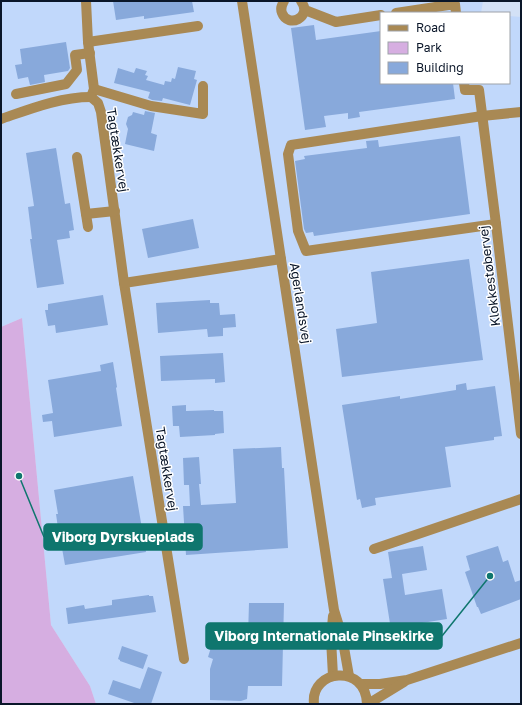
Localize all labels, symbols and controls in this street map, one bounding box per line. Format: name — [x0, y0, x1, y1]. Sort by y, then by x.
legend — [380, 12, 510, 84]
text: Road — [416, 20, 445, 35]
text: Park — [416, 40, 442, 55]
text: Building — [416, 60, 464, 75]
street label: Tagtækkervej — [103, 107, 133, 193]
street label: Klokkestøbervej — [475, 225, 503, 327]
street label: Agerlandsvej — [287, 261, 315, 345]
street label: Tagtækkervej — [152, 426, 182, 512]
callout: Viborg Dyrskueplads — [44, 524, 202, 550]
text: Viborg Dyrskueplads — [52, 528, 194, 545]
callout: Viborg Internationale Pinsekirke — [206, 623, 442, 649]
text: Viborg Internationale Pinsekirke — [214, 627, 434, 644]

